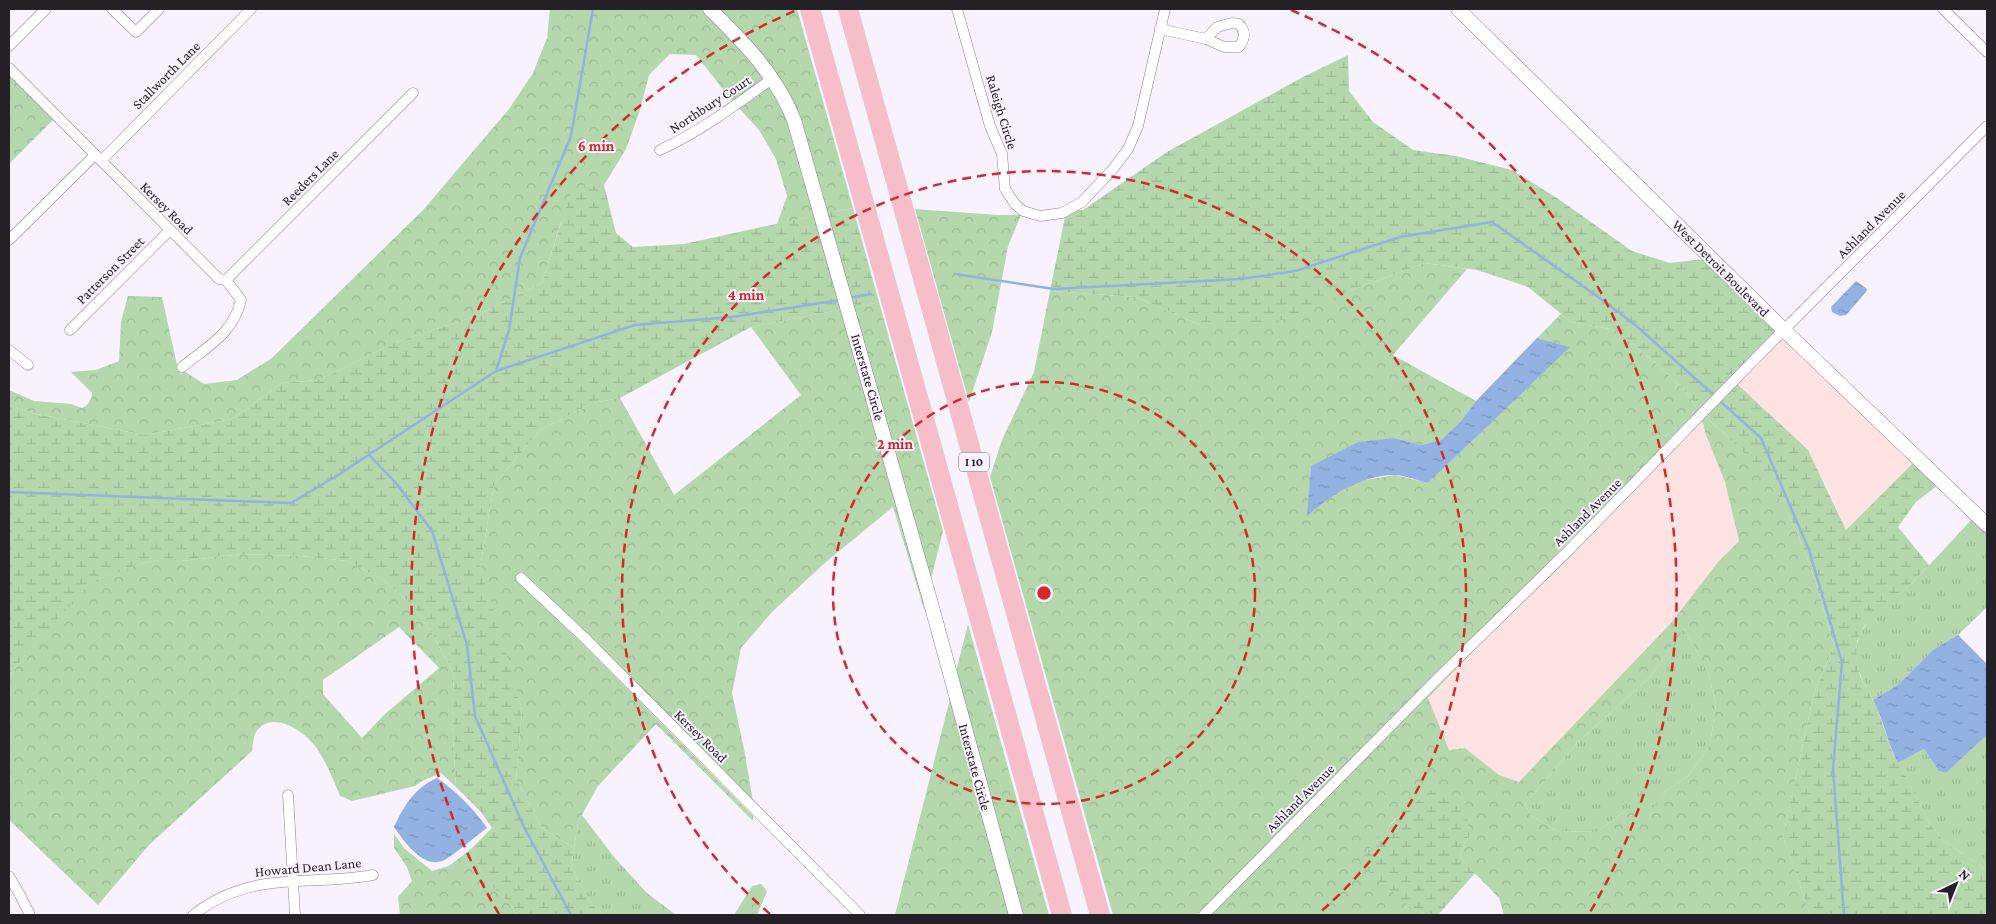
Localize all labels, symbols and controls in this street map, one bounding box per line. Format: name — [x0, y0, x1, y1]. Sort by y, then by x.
street label: Stallworth Lane — [129, 38, 203, 112]
street label: Northbury Court — [666, 71, 754, 136]
street label: Raleigh Circle — [983, 73, 1021, 151]
text: 6 min — [578, 138, 615, 154]
street label: Reeders Lane — [278, 145, 342, 209]
street label: Kersey Road — [137, 178, 197, 238]
street label: Ashland Avenue — [1834, 187, 1908, 261]
street label: West Detroit Boulevard — [1669, 216, 1773, 320]
street label: Patterson Street — [73, 233, 147, 307]
text: 4 min — [728, 287, 765, 303]
street label: Interstate Circle — [848, 332, 888, 422]
text: 2 min — [877, 436, 913, 452]
road number: I 10 — [959, 452, 989, 472]
street label: Ashland Avenue — [1550, 475, 1624, 549]
centre of rings — [1035, 584, 1053, 602]
street label: Kersey Road — [671, 706, 731, 766]
street label: Interstate Circle — [956, 722, 994, 812]
street label: Ashland Avenue — [1263, 761, 1337, 835]
street label: Howard Dean Lane — [254, 854, 362, 880]
north arrow — [1931, 859, 1981, 909]
text: N — [1956, 865, 1974, 884]

